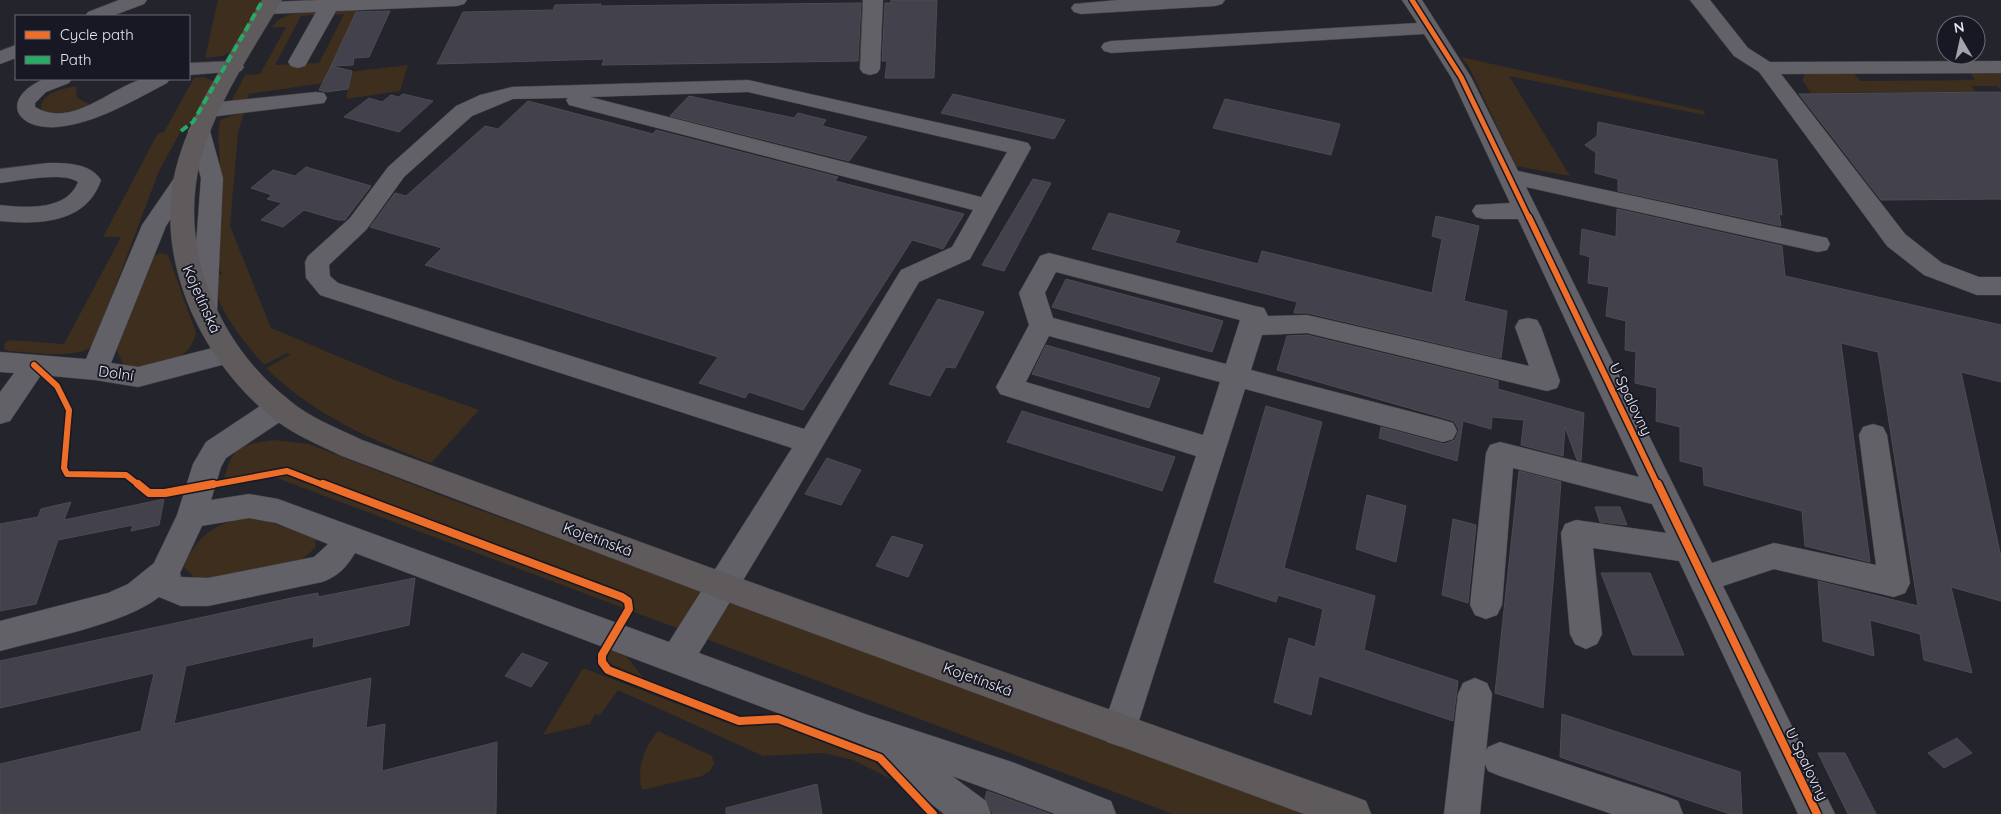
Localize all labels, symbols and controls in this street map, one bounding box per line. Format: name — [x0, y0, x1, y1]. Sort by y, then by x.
legend — [15, 15, 190, 80]
north arrow — [1936, 15, 1986, 65]
text: N — [1952, 17, 1965, 37]
text: Cycle path — [60, 25, 134, 44]
text: Path — [60, 50, 92, 69]
street label: Kojetínská — [179, 262, 225, 336]
street label: U Spalovny — [1605, 359, 1657, 439]
street label: Dolní — [97, 361, 136, 385]
street label: Kojetínská — [561, 518, 635, 560]
street label: Kojetínská — [941, 658, 1015, 700]
street label: U Spalovny — [1781, 724, 1833, 804]

